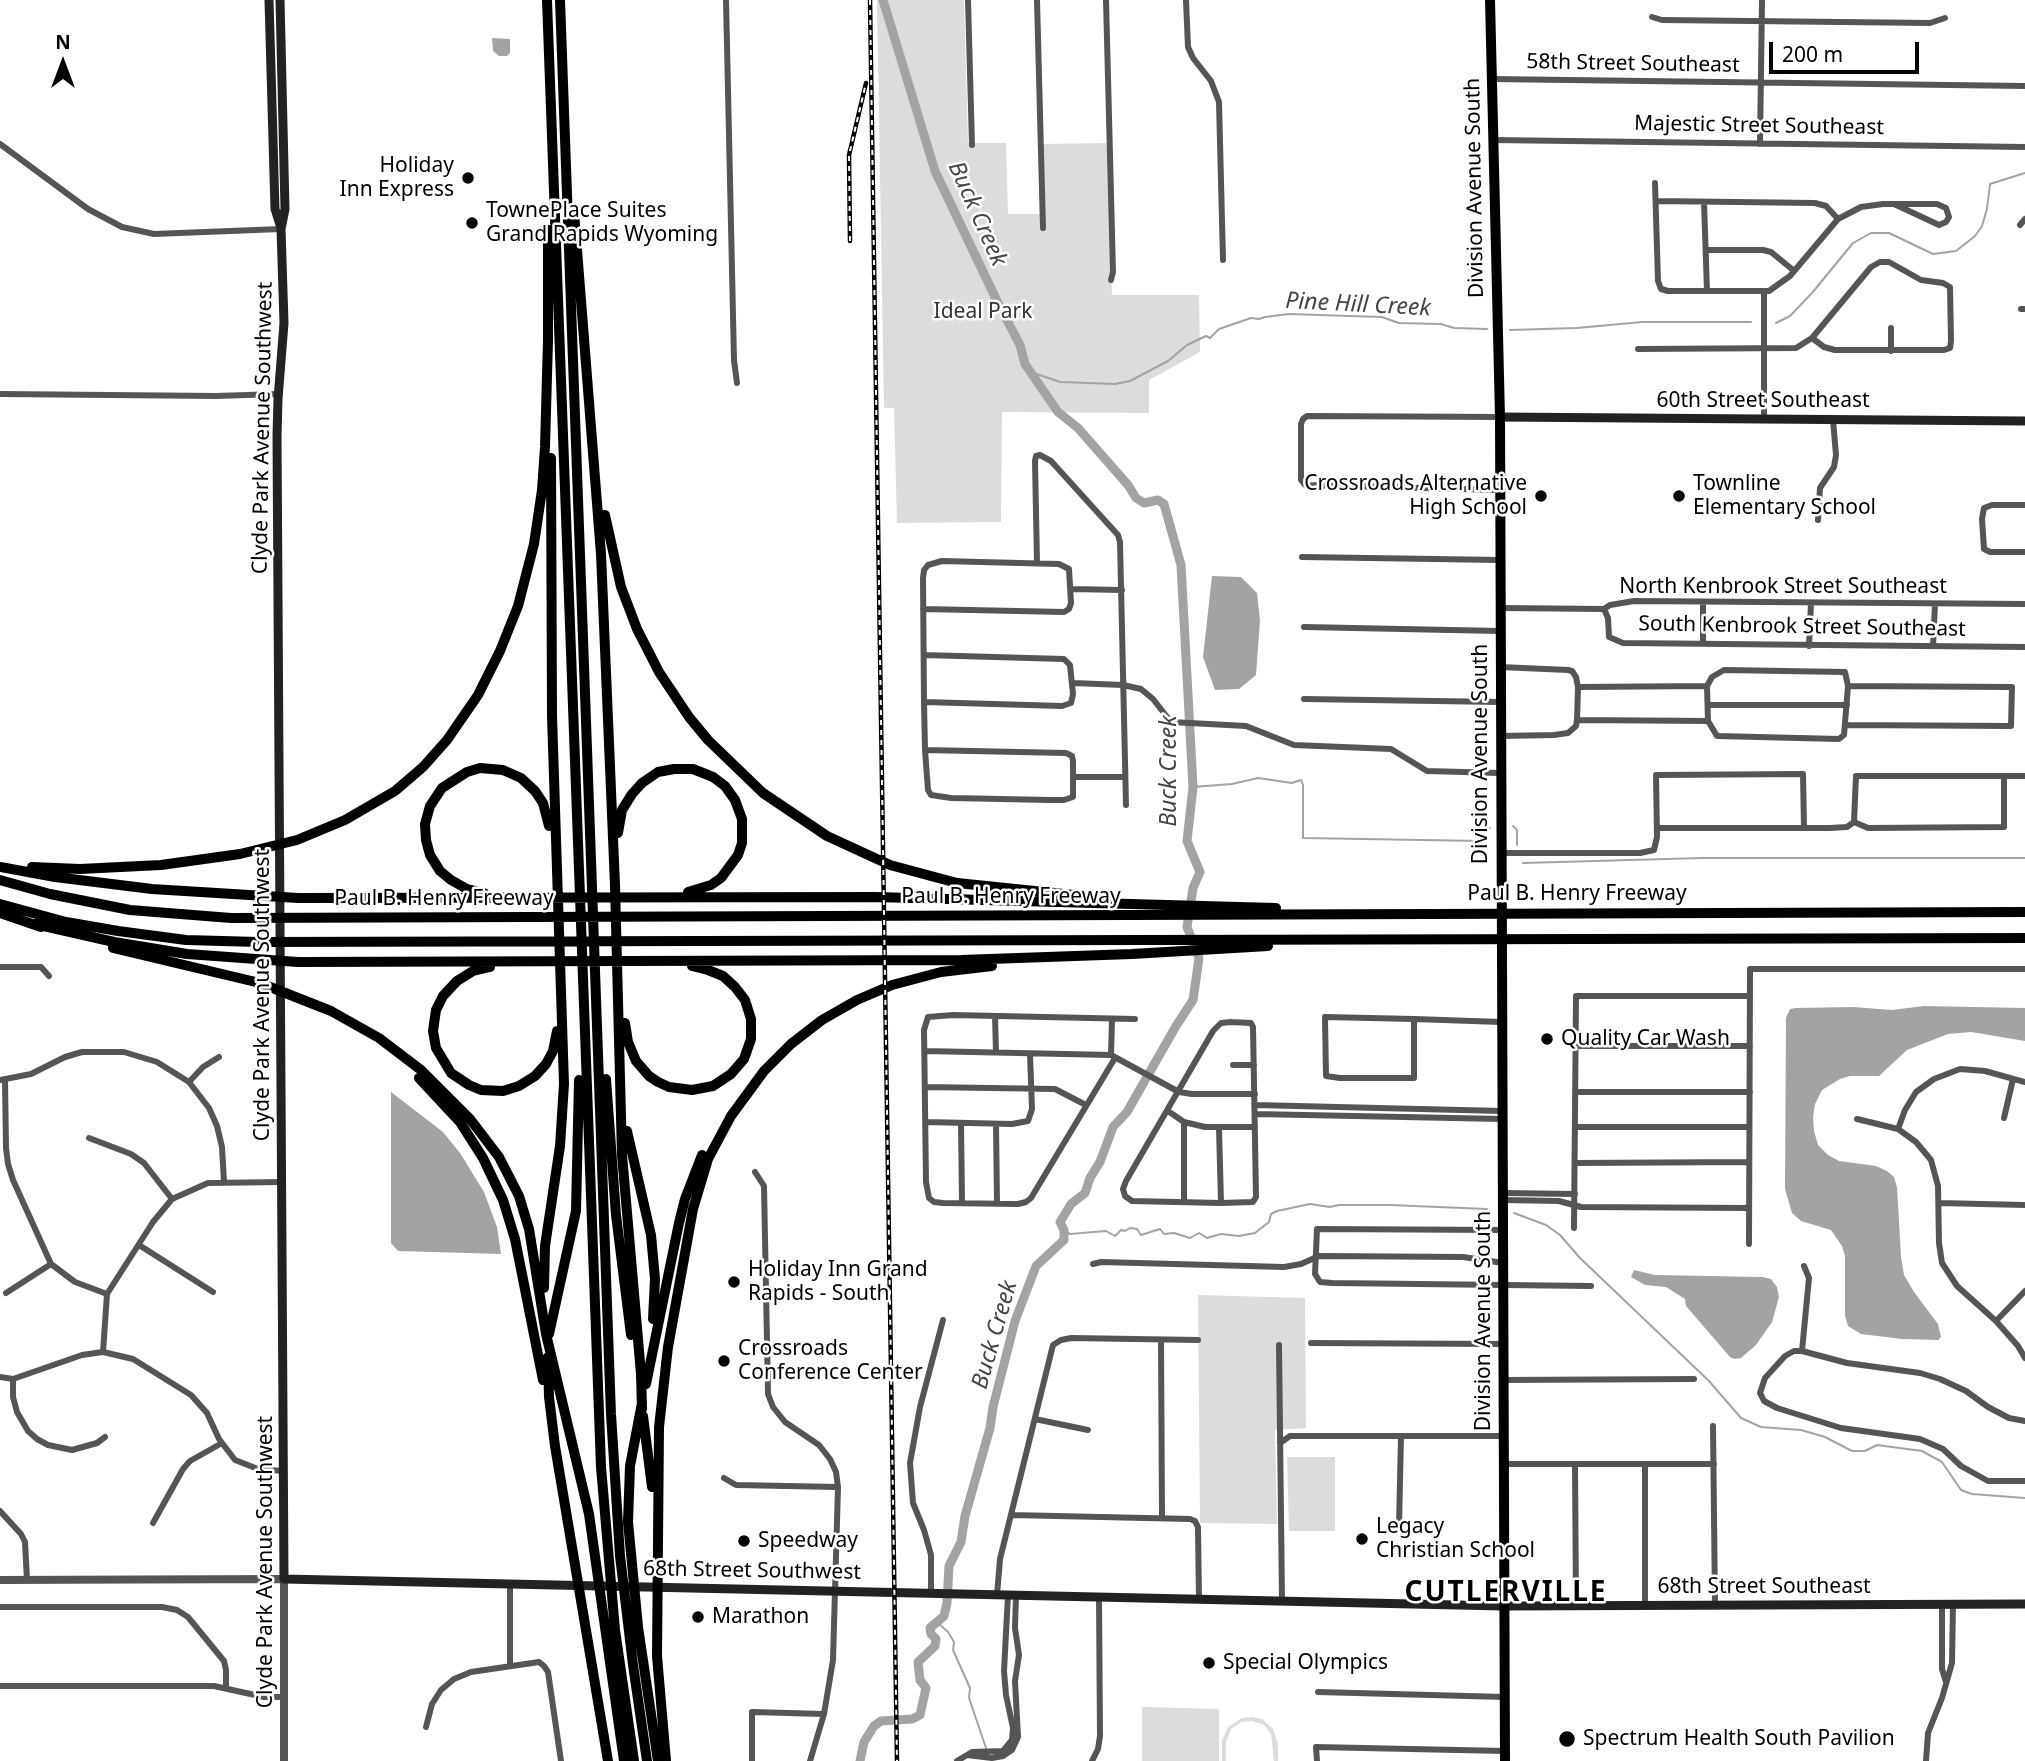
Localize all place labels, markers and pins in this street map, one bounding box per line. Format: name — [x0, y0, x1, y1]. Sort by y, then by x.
place label: Holiday Inn Express — [340, 153, 454, 203]
marker: Holiday Inn Express — [460, 170, 476, 186]
place label: TownePlace Suites Grand Rapids Wyoming — [486, 198, 718, 248]
marker: TownePlace Suites Grand Rapids Wyoming — [464, 215, 480, 231]
place label: Crossroads Alternative High School — [1304, 471, 1527, 521]
place label: Townline Elementary School — [1693, 471, 1876, 521]
marker: Crossroads Alternative High School — [1533, 488, 1549, 504]
marker: Townline Elementary School — [1671, 488, 1687, 504]
place label: Quality Car Wash — [1561, 1026, 1730, 1052]
marker: Quality Car Wash — [1539, 1031, 1555, 1047]
place label: Holiday Inn Grand Rapids - South — [748, 1257, 928, 1307]
marker: Holiday Inn Grand Rapids - South — [726, 1274, 742, 1290]
place label: Crossroads Conference Center — [738, 1336, 923, 1386]
marker: Crossroads Conference Center — [716, 1353, 732, 1369]
place label: Legacy Christian School — [1376, 1514, 1535, 1564]
place label: Speedway — [758, 1528, 858, 1554]
marker: Legacy Christian School — [1354, 1531, 1370, 1547]
marker: Speedway — [736, 1533, 752, 1549]
place label: Marathon — [712, 1604, 809, 1630]
marker: Marathon — [690, 1609, 706, 1625]
place label: Special Olympics — [1223, 1650, 1388, 1676]
marker: Special Olympics — [1201, 1655, 1217, 1671]
place label: Spectrum Health South Pavilion — [1583, 1726, 1895, 1752]
marker: Spectrum Health South Pavilion — [1557, 1729, 1577, 1749]

